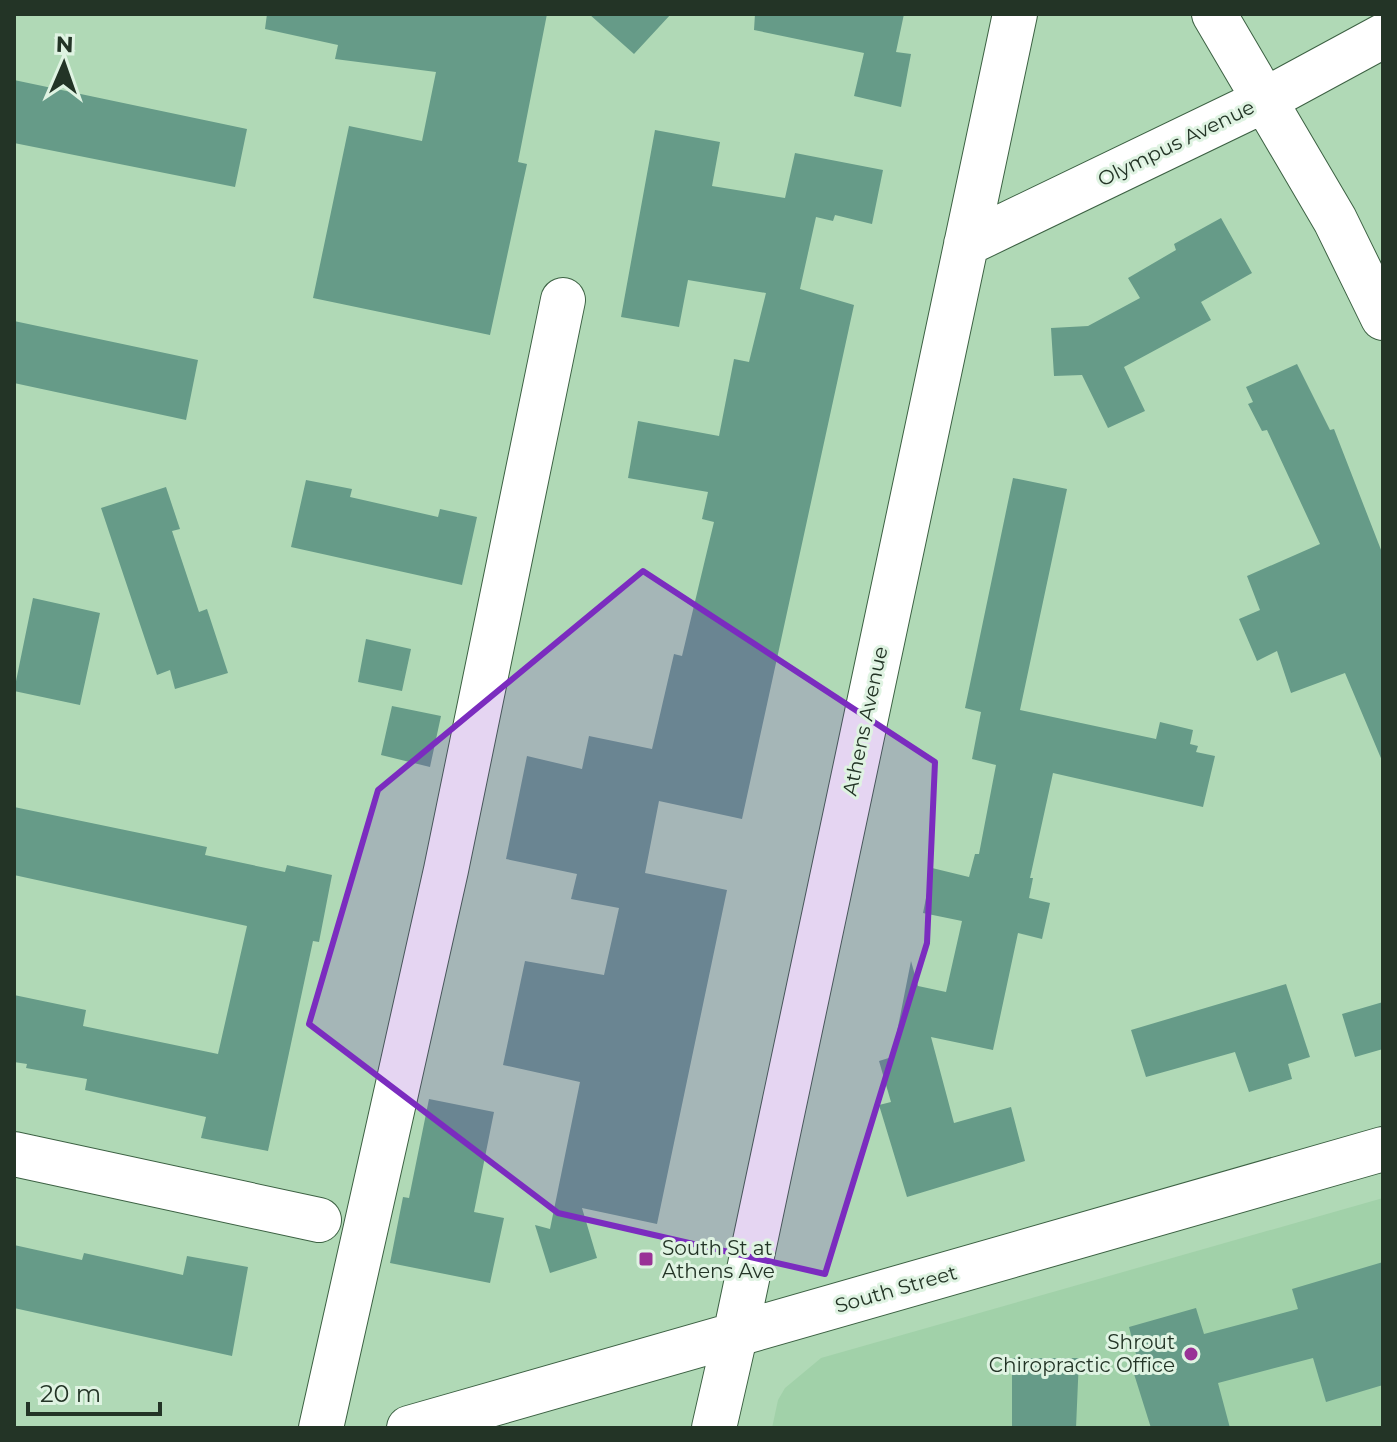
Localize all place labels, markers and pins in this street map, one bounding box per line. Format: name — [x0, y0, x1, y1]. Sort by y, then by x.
place label: South St at Athens Ave — [662, 1236, 775, 1283]
marker: South St at Athens Ave — [637, 1250, 655, 1268]
place label: Shrout Chiropractic Office — [989, 1330, 1175, 1377]
marker: Shrout Chiropractic Office — [1182, 1345, 1200, 1363]

